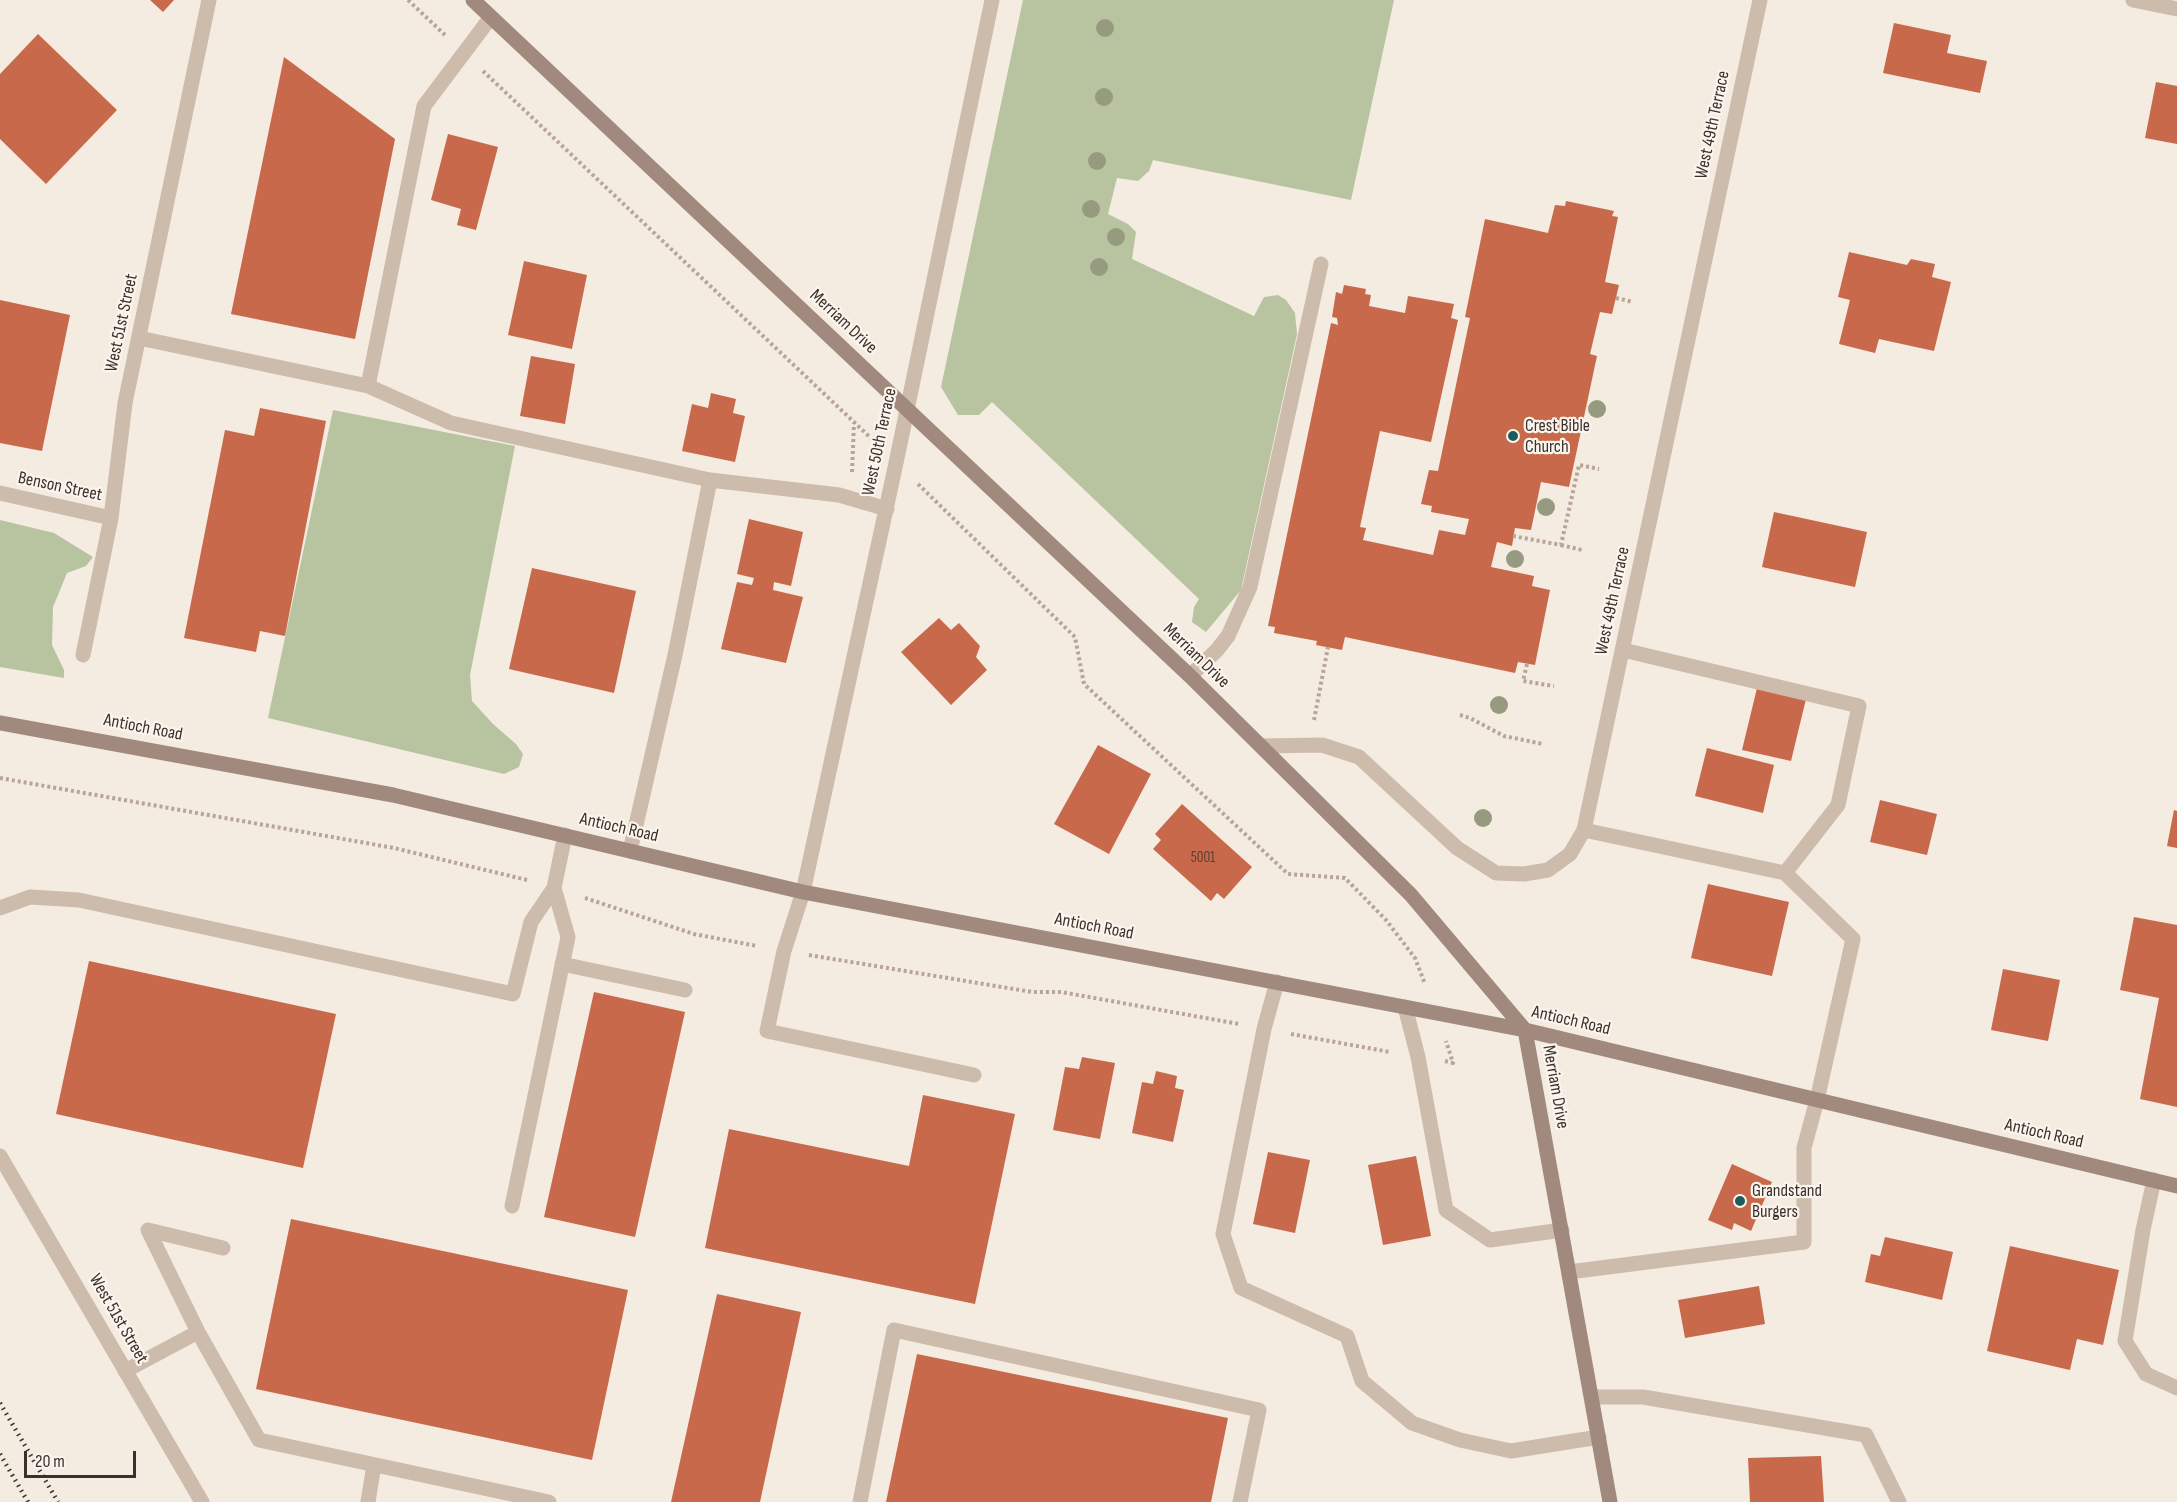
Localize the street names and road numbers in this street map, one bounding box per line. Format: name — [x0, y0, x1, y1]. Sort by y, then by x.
street label: West 49th Terrace — [1691, 69, 1735, 181]
street label: West 51st Street — [101, 272, 143, 374]
street label: Merriam Drive — [805, 285, 881, 359]
street label: West 50th Terrace — [858, 386, 902, 498]
street label: Benson Street — [16, 468, 104, 506]
street label: West 49th Terrace — [1591, 545, 1635, 657]
street label: Merriam Drive — [1158, 619, 1234, 693]
street label: Antioch Road — [102, 710, 184, 746]
street label: Antioch Road — [578, 808, 660, 848]
street label: Antioch Road — [1053, 909, 1135, 945]
street label: Antioch Road — [1530, 1001, 1612, 1041]
street label: Merriam Drive — [1537, 1044, 1573, 1130]
street label: Antioch Road — [2003, 1114, 2085, 1154]
street label: West 51st Street — [84, 1270, 152, 1368]

